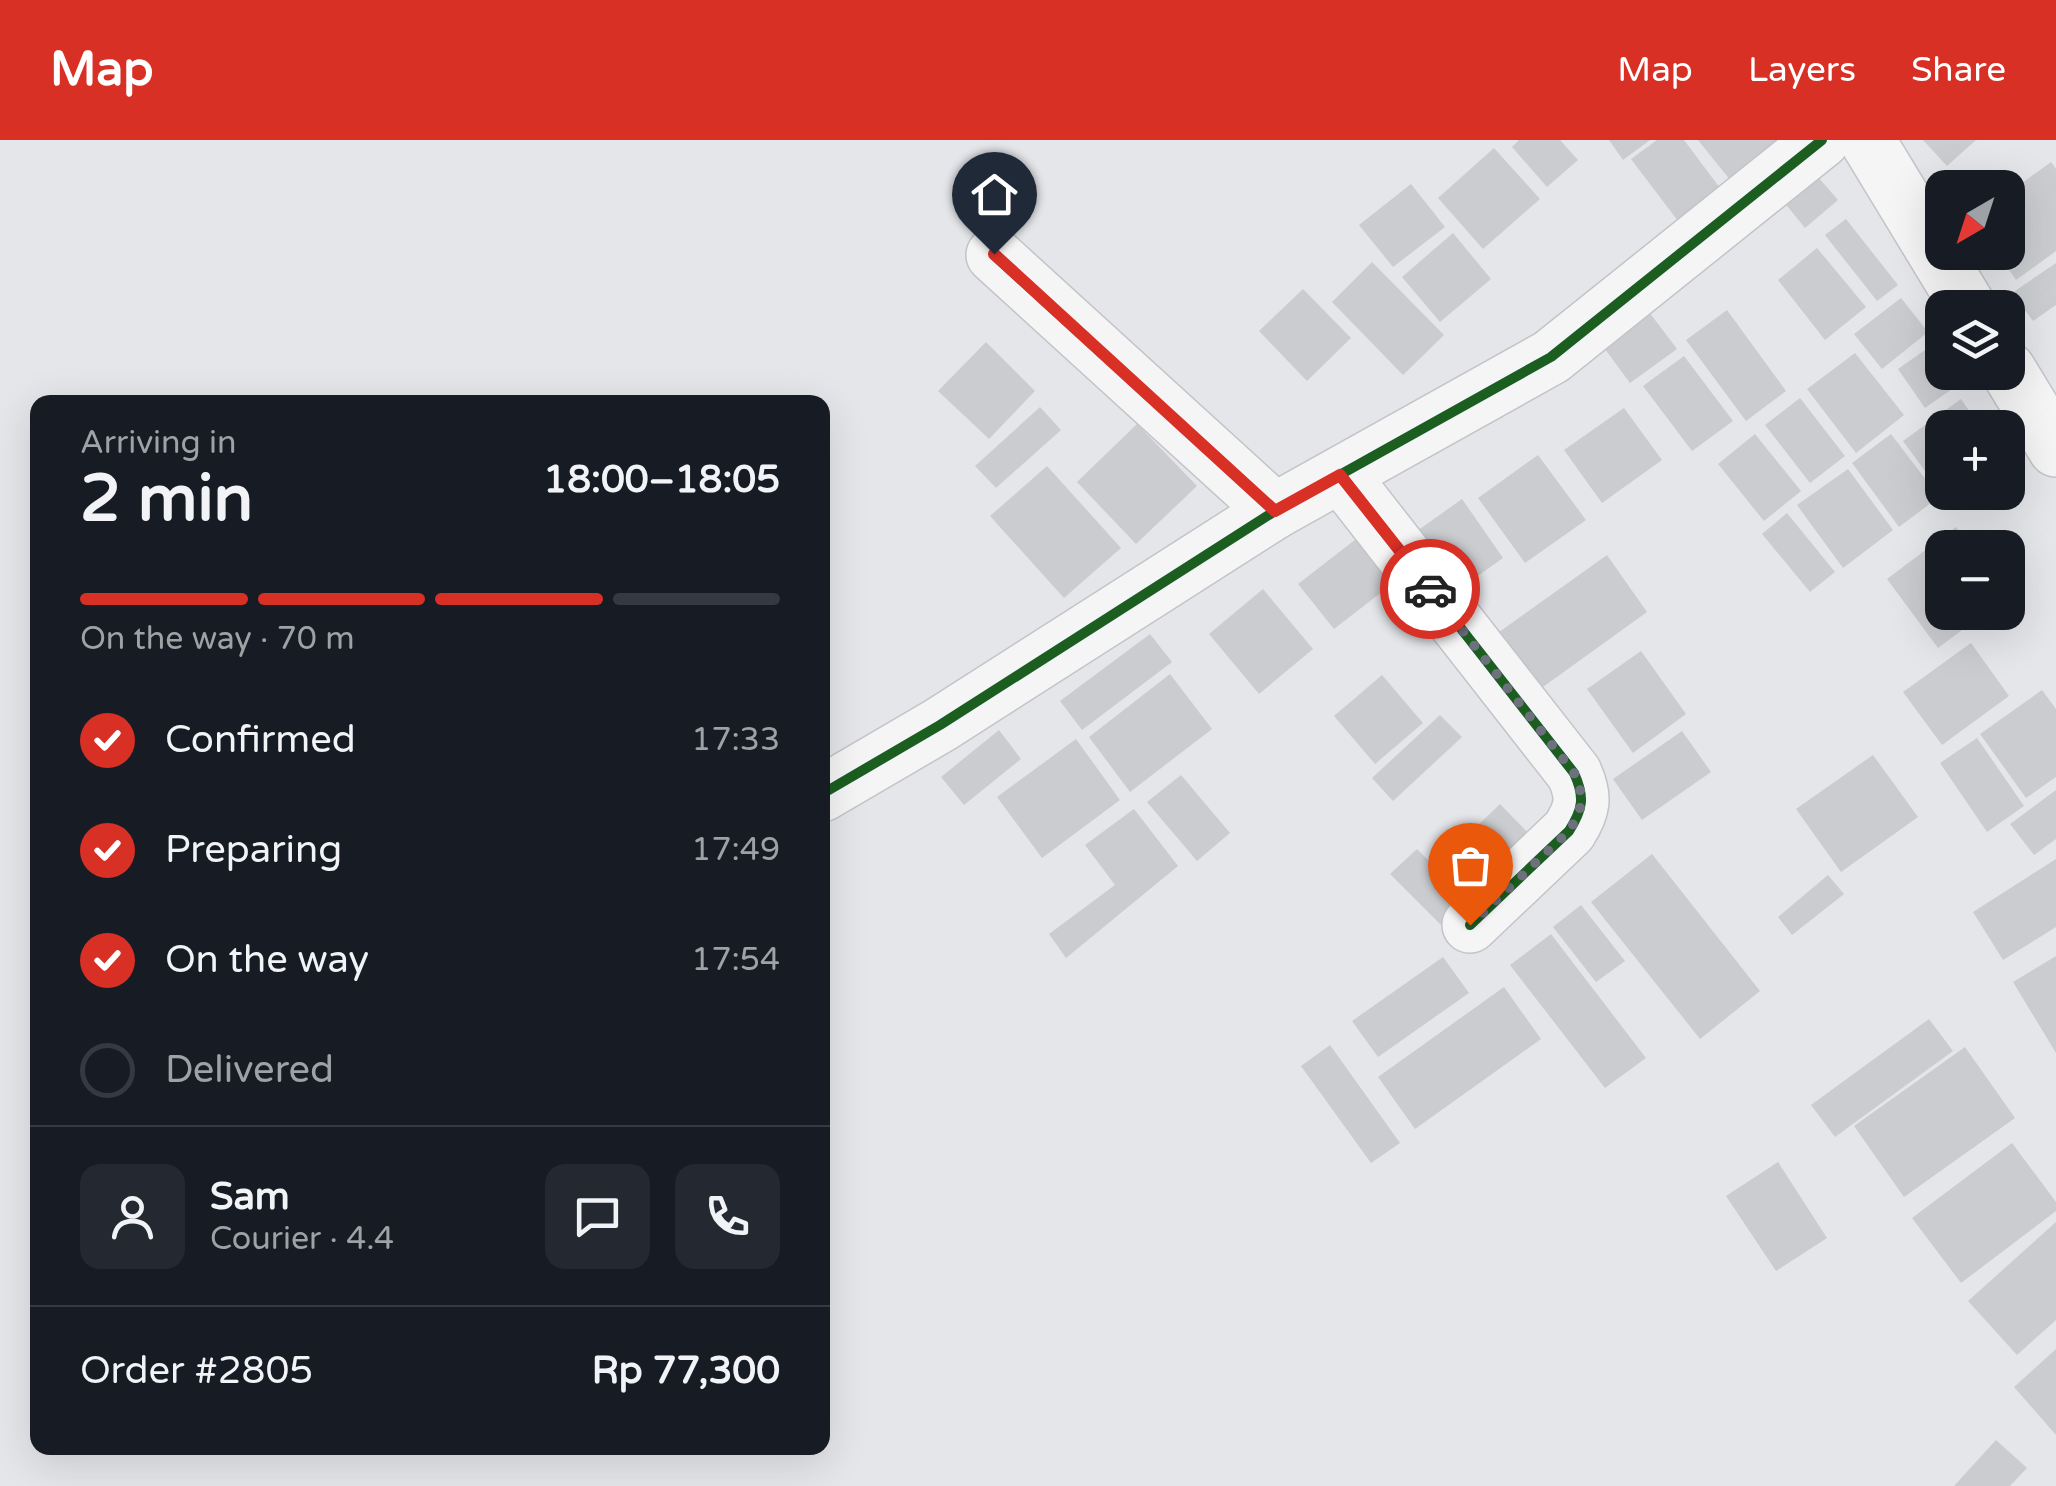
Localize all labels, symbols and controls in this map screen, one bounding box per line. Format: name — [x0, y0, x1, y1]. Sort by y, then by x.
text: Map — [50, 41, 154, 99]
text: Map — [1617, 49, 1693, 91]
text: Layers — [1748, 49, 1856, 91]
text: Share — [1911, 49, 2006, 91]
pin — [952, 152, 1037, 255]
icon: home — [967, 167, 1022, 222]
north arrow — [1925, 170, 2025, 270]
map controls — [1925, 170, 2025, 630]
button: layers — [1925, 290, 2025, 390]
button: + — [1925, 410, 2025, 510]
text: Arriving in — [80, 424, 237, 462]
text: 18:00–18:05 — [543, 457, 780, 503]
text: 2 min — [80, 460, 253, 539]
button: − — [1925, 530, 2025, 630]
courier — [1380, 539, 1480, 639]
icon: car — [1403, 562, 1458, 617]
text: On the way · 70 m — [80, 620, 355, 658]
icon: check — [80, 713, 135, 768]
text: Confirmed — [165, 717, 356, 763]
text: 17:33 — [691, 721, 780, 759]
icon: check — [80, 823, 135, 878]
pin — [1428, 823, 1513, 926]
text: Preparing — [165, 827, 342, 873]
text: 17:49 — [691, 831, 780, 869]
icon: bag — [1443, 838, 1498, 893]
icon: check — [80, 933, 135, 988]
text: On the way — [165, 937, 369, 983]
text: 17:54 — [691, 941, 780, 979]
text: Delivered — [165, 1047, 334, 1093]
button: person — [80, 1164, 185, 1269]
button: chat — [545, 1164, 650, 1269]
button: phone — [675, 1164, 780, 1269]
text: Sam — [210, 1174, 290, 1220]
text: Courier · 4.4 — [210, 1220, 394, 1258]
text: Order #2805 — [80, 1348, 313, 1394]
text: Rp 77,300 — [592, 1348, 780, 1394]

